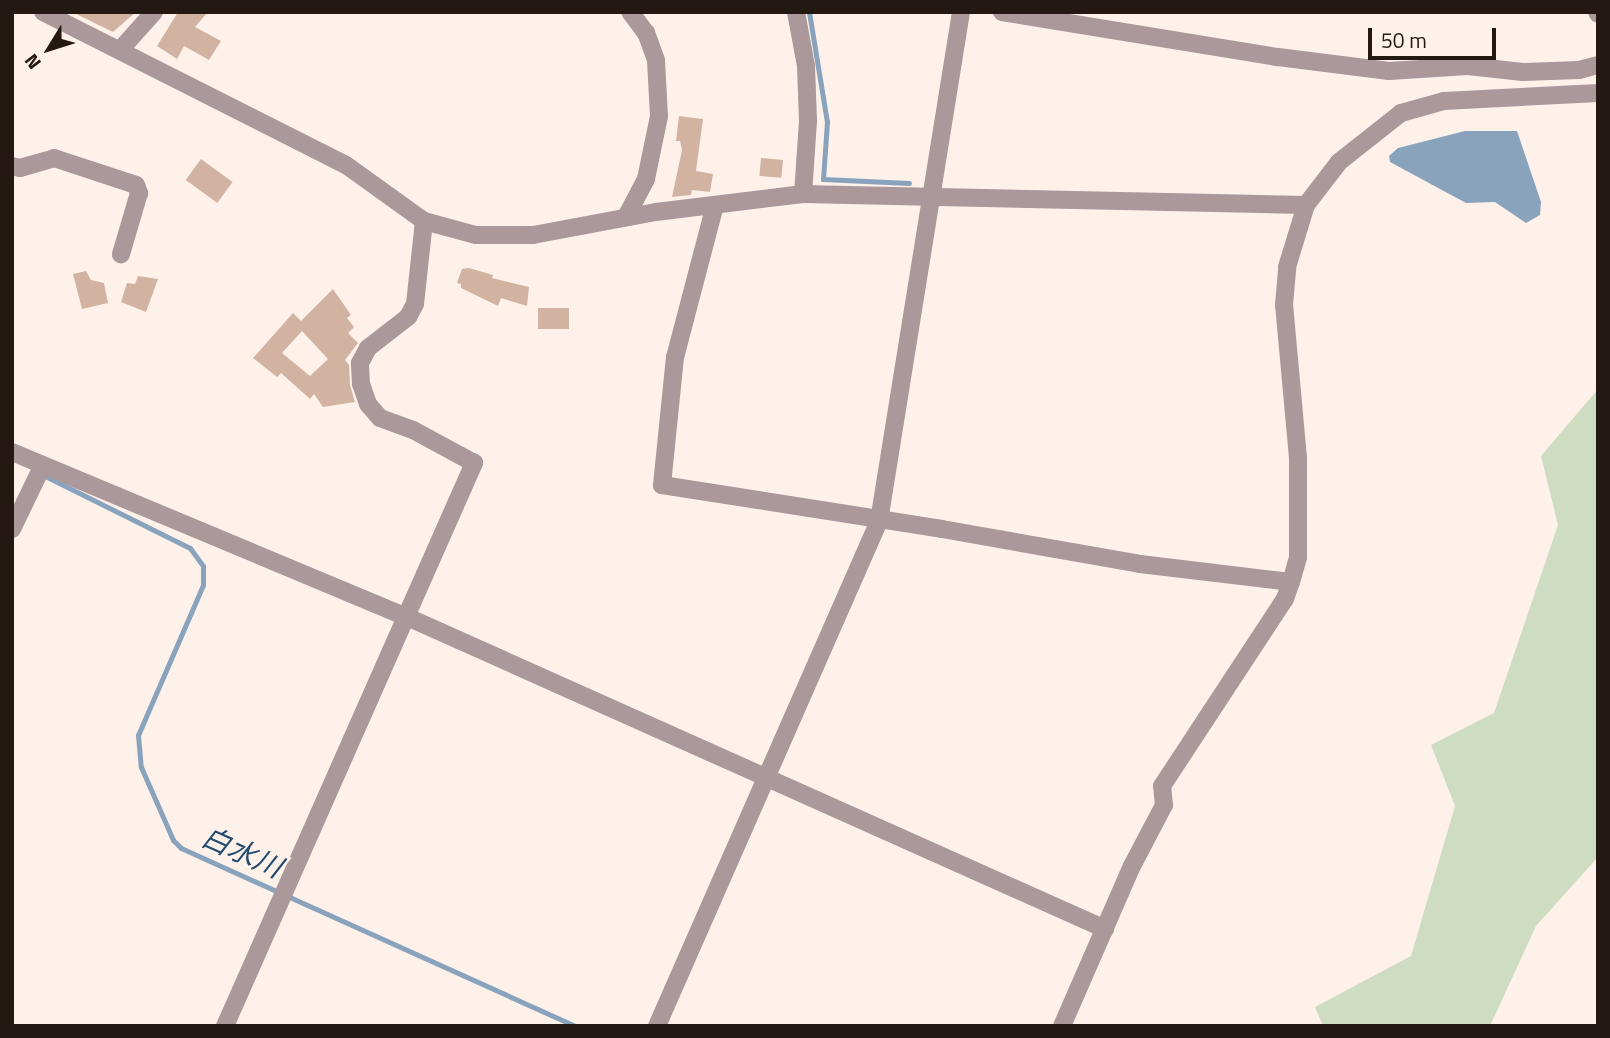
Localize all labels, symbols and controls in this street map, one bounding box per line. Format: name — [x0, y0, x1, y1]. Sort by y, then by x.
north arrow — [14, 14, 84, 84]
scale bar — [1372, 14, 1500, 58]
text: 50 m — [1381, 24, 1427, 56]
text: N — [17, 48, 48, 76]
water label: 白水川 — [197, 820, 287, 884]

